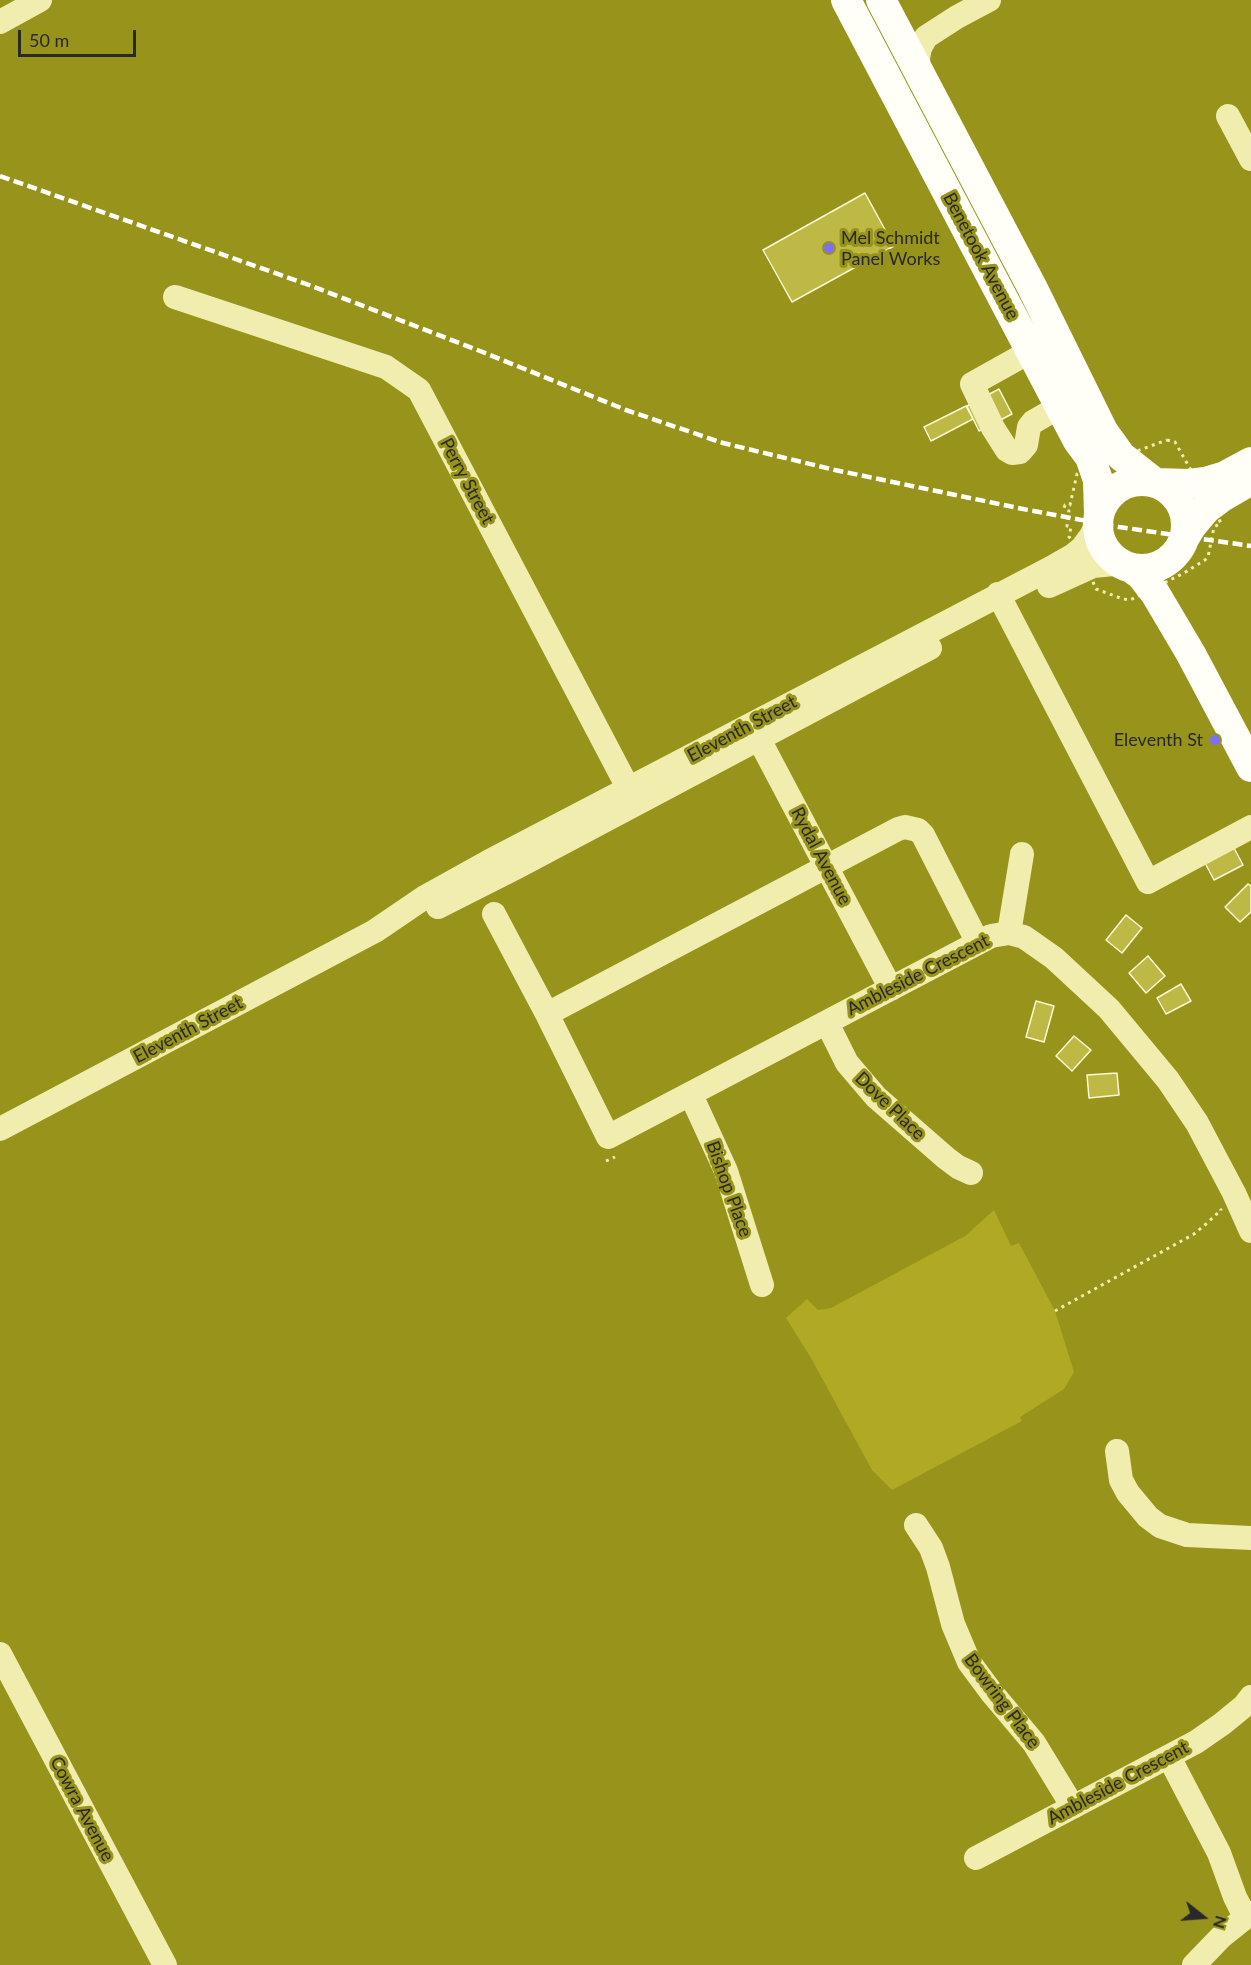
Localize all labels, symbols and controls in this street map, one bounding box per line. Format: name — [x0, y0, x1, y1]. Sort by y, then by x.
scale bar — [21, 18, 140, 56]
text: 50 m — [29, 29, 69, 51]
street label: Benetook Avenue — [938, 189, 1024, 323]
place label: Mel Schmidt Panel Works — [841, 227, 940, 270]
marker: Mel Schmidt Panel Works — [822, 241, 836, 255]
street label: Perry Street — [435, 434, 499, 528]
street label: Eleventh Street — [684, 691, 800, 767]
place label: Eleventh St — [1114, 729, 1203, 751]
marker: Eleventh St — [1208, 733, 1222, 747]
street label: Rydal Avenue — [786, 803, 856, 909]
street label: Ambleside Crescent — [843, 930, 993, 1020]
street label: Eleventh Street — [130, 992, 246, 1068]
street label: Dove Place — [851, 1067, 929, 1145]
street label: Bishop Place — [702, 1138, 756, 1240]
street label: Bowring Place — [960, 1650, 1044, 1752]
street label: Ambleside Crescent — [1044, 1737, 1192, 1829]
street label: Cowra Avenue — [45, 1753, 119, 1865]
north arrow — [1173, 1887, 1233, 1947]
text: N — [1210, 1914, 1232, 1931]

